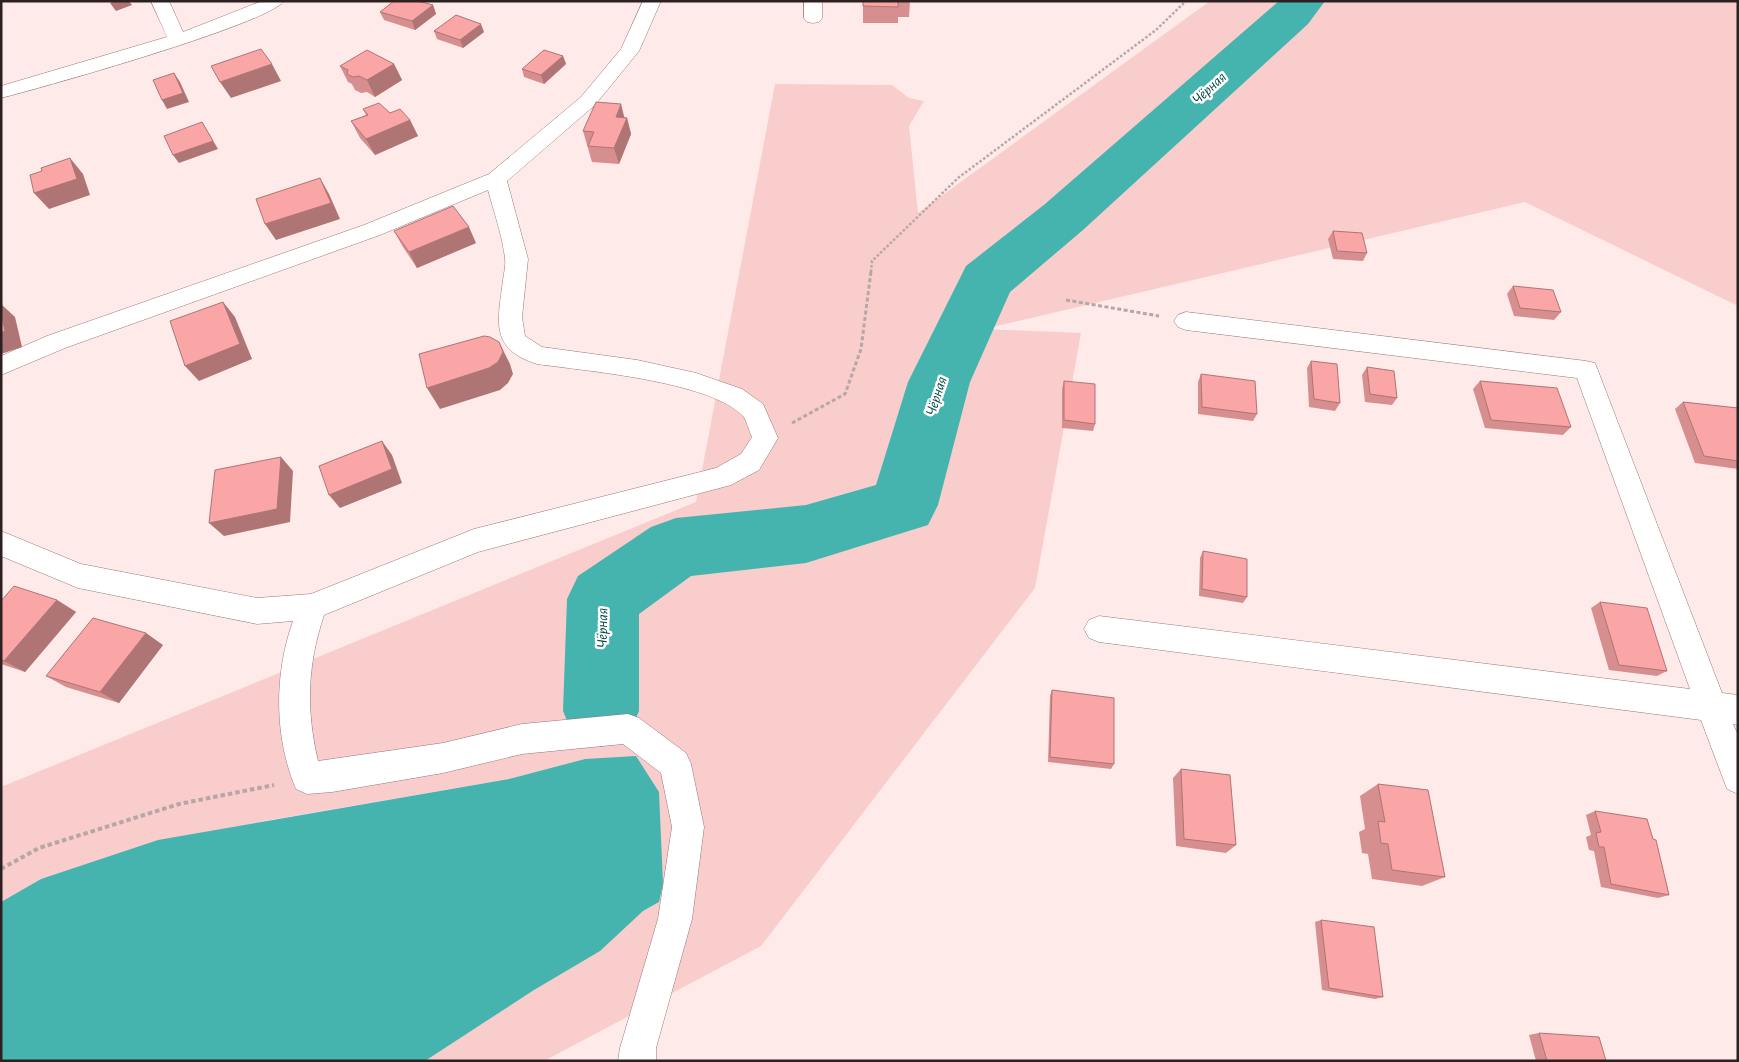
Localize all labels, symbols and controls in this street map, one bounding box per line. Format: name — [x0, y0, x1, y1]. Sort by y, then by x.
water label: Чёрная — [1189, 69, 1229, 107]
water label: Чёрная — [923, 375, 950, 418]
water label: Чёрная — [595, 608, 610, 648]

